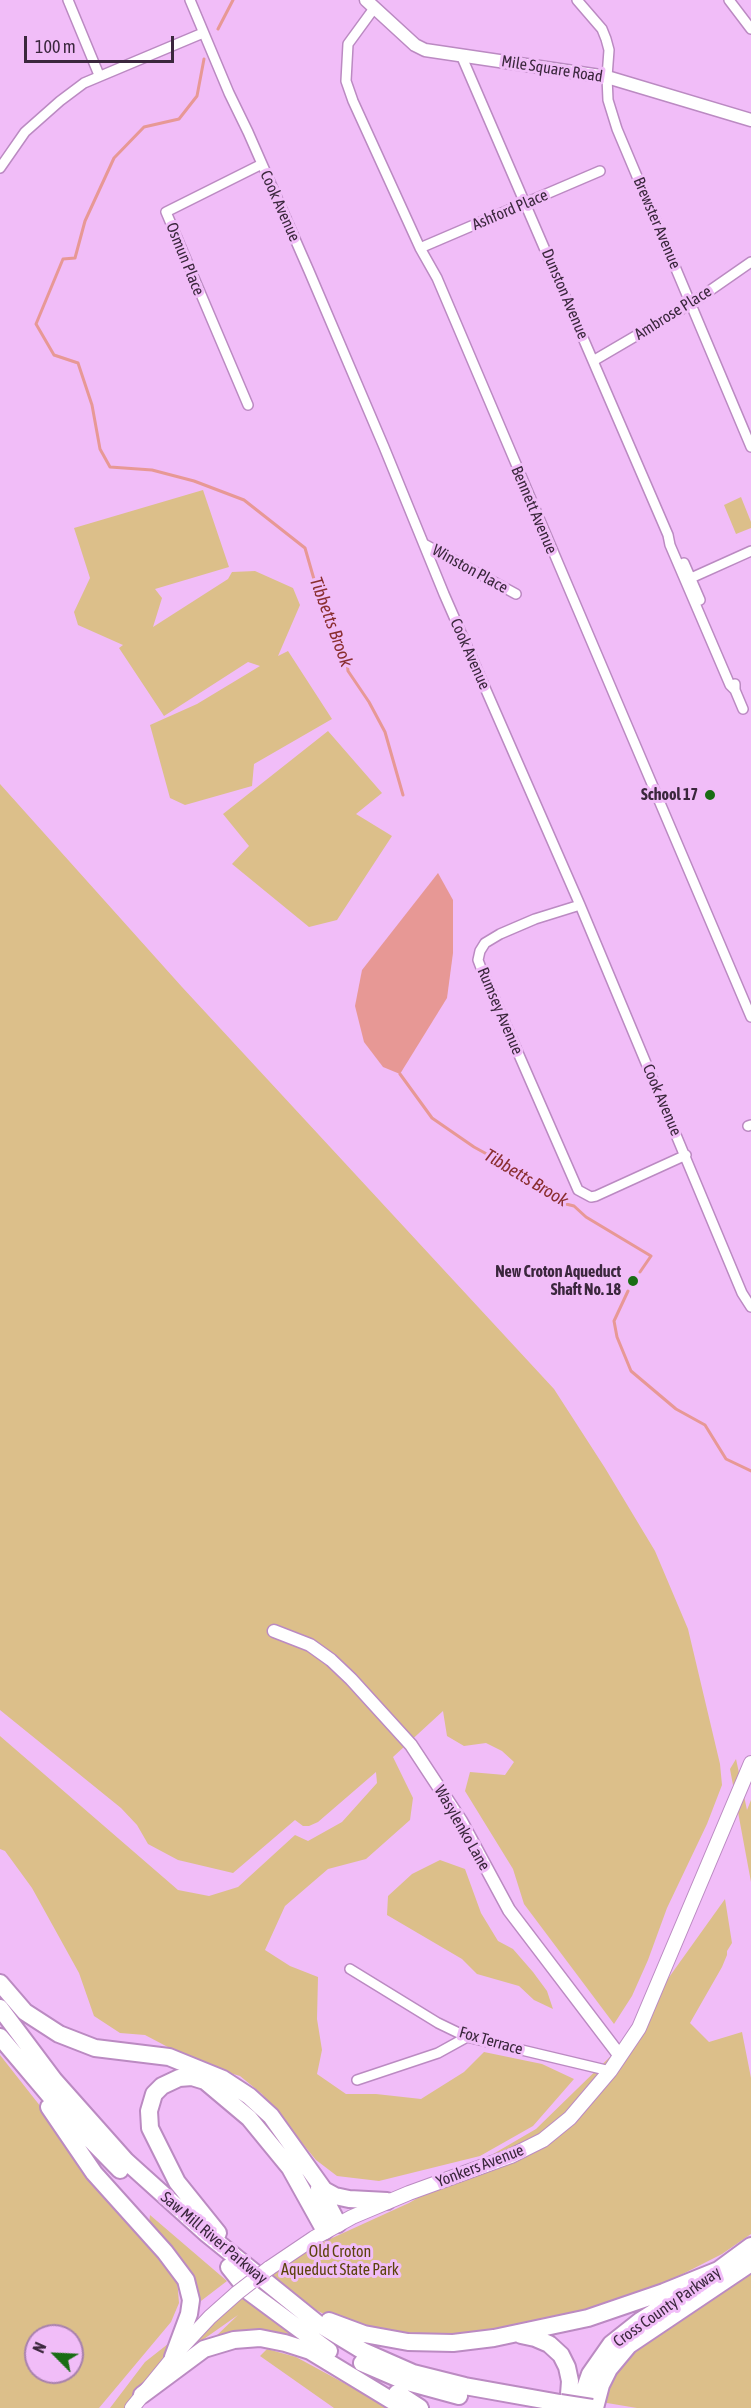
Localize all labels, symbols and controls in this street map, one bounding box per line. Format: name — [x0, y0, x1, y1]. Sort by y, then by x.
scale bar — [27, 24, 177, 62]
text: 100 m — [35, 36, 76, 57]
street label: Mile Square Road — [500, 52, 604, 86]
street label: Cook Avenue — [256, 167, 304, 245]
street label: Brewster Avenue — [629, 174, 685, 272]
street label: Ashford Place — [469, 185, 551, 235]
street label: Osmun Place — [162, 220, 208, 298]
street label: Dunston Avenue — [537, 246, 593, 342]
street label: Ambrose Place — [631, 282, 715, 344]
street label: Bennett Avenue — [507, 463, 561, 557]
street label: Winston Place — [429, 540, 511, 598]
water label: Tibbetts Brook — [305, 574, 357, 670]
street label: Cook Avenue — [446, 615, 494, 693]
place label: School 17 — [641, 785, 698, 805]
marker: School 17 — [703, 788, 717, 802]
street label: Rumsey Avenue — [473, 964, 527, 1058]
street label: Cook Avenue — [638, 1061, 686, 1139]
water label: Tibbetts Brook — [480, 1144, 572, 1212]
place label: New Croton Aqueduct Shaft No. 18 — [495, 1262, 621, 1300]
marker: New Croton Aqueduct Shaft No. 18 — [626, 1274, 640, 1288]
street label: Wasylenko Lane — [430, 1782, 494, 1874]
street label: Fox Terrace — [457, 2023, 525, 2059]
street label: Yonkers Avenue — [433, 2141, 527, 2191]
street label: Saw Mill River Parkway — [157, 2188, 271, 2288]
park label: Old Croton Aqueduct State Park — [281, 2242, 399, 2280]
street label: Cross County Parkway — [610, 2263, 724, 2351]
north arrow — [24, 2324, 84, 2384]
text: N — [29, 2340, 50, 2355]

